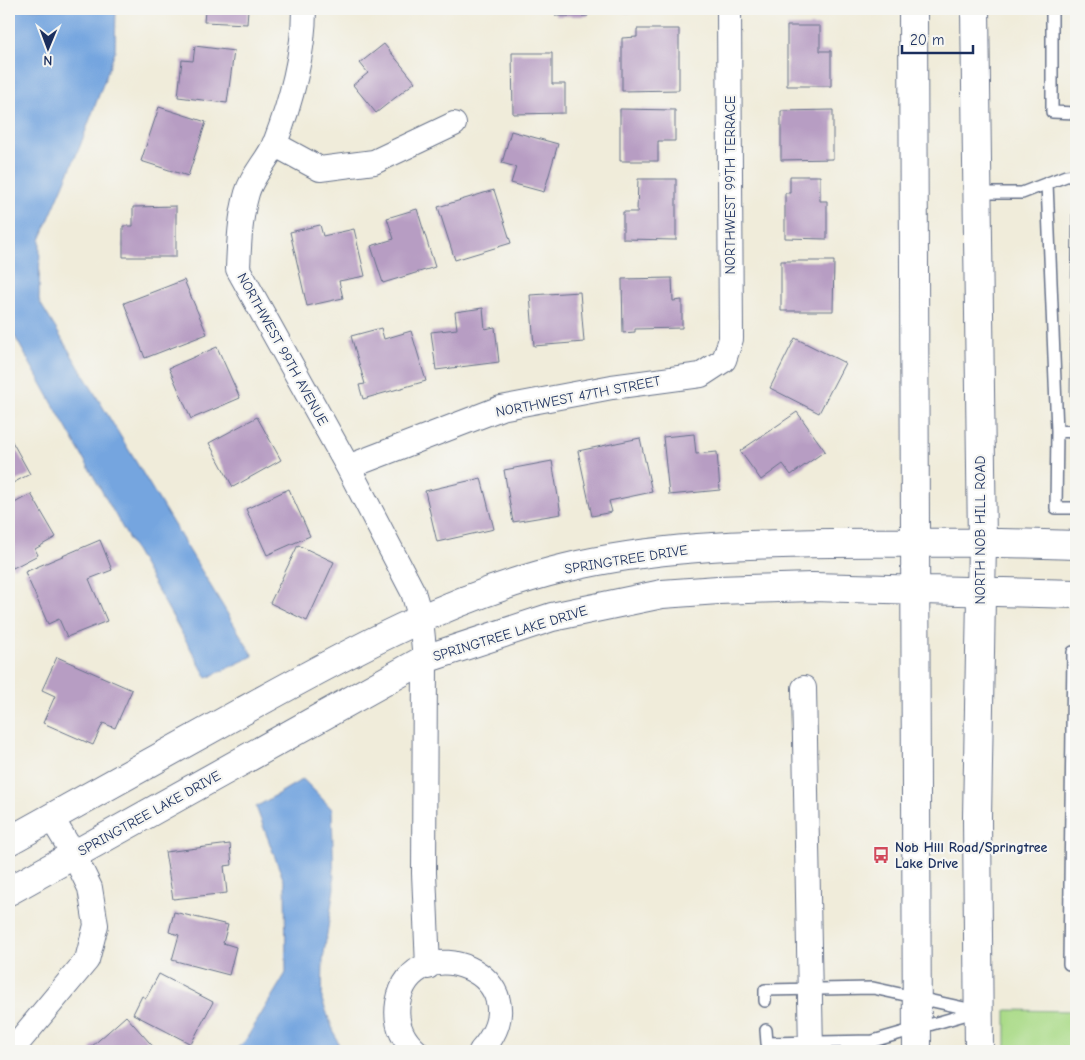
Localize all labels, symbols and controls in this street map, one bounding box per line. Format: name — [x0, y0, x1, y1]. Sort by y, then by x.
north arrow — [22, 22, 72, 72]
scale bar — [902, 22, 974, 54]
text: 20 m — [910, 31, 944, 49]
text: N — [43, 52, 52, 69]
street label: NORTHWEST 99TH TERRACE — [722, 96, 739, 274]
street label: NORTHWEST 99TH AVENUE — [233, 270, 332, 429]
street label: NORTHWEST 47TH STREET — [494, 372, 663, 421]
street label: NORTH NOB HILL ROAD — [972, 455, 989, 604]
street label: SPRINGTREE DRIVE — [563, 541, 689, 578]
street label: SPRINGTREE LAKE DRIVE — [431, 602, 589, 665]
street label: SPRINGTREE LAKE DRIVE — [75, 767, 224, 860]
place label: Nob Hill Road/Springtree Lake Drive — [895, 839, 1048, 872]
bus stop icon: Nob Hill Road/Springtree Lake Drive — [871, 845, 891, 865]

